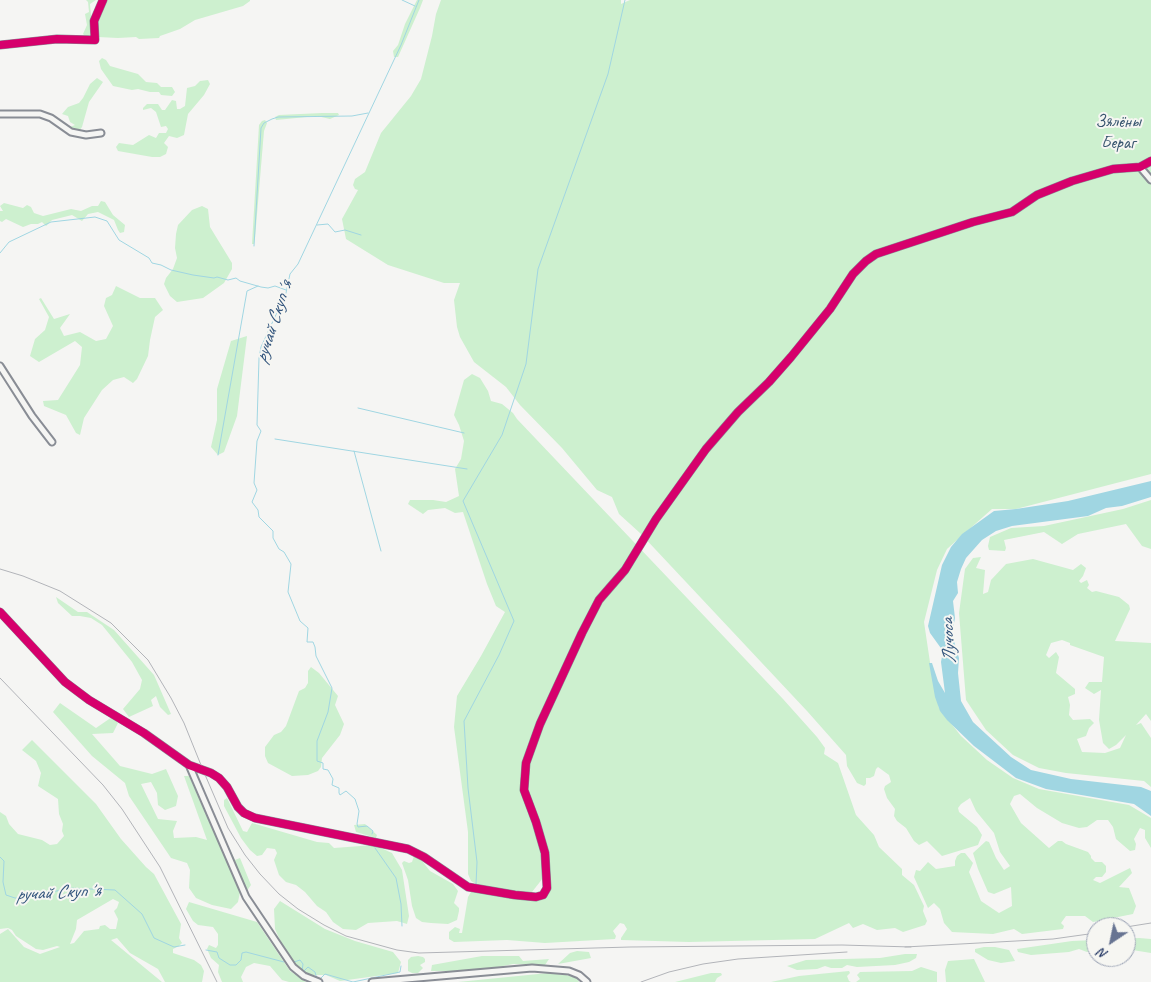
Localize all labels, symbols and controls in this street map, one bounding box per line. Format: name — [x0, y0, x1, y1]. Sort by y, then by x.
park label: Зялёны Бераг — [1095, 111, 1141, 154]
water label: ручай Скупʼя — [250, 278, 298, 366]
water label: Лучоса — [936, 618, 962, 664]
water label: ручай Скупʼя — [15, 879, 101, 907]
north arrow — [1086, 917, 1136, 967]
text: N — [1095, 945, 1111, 963]

